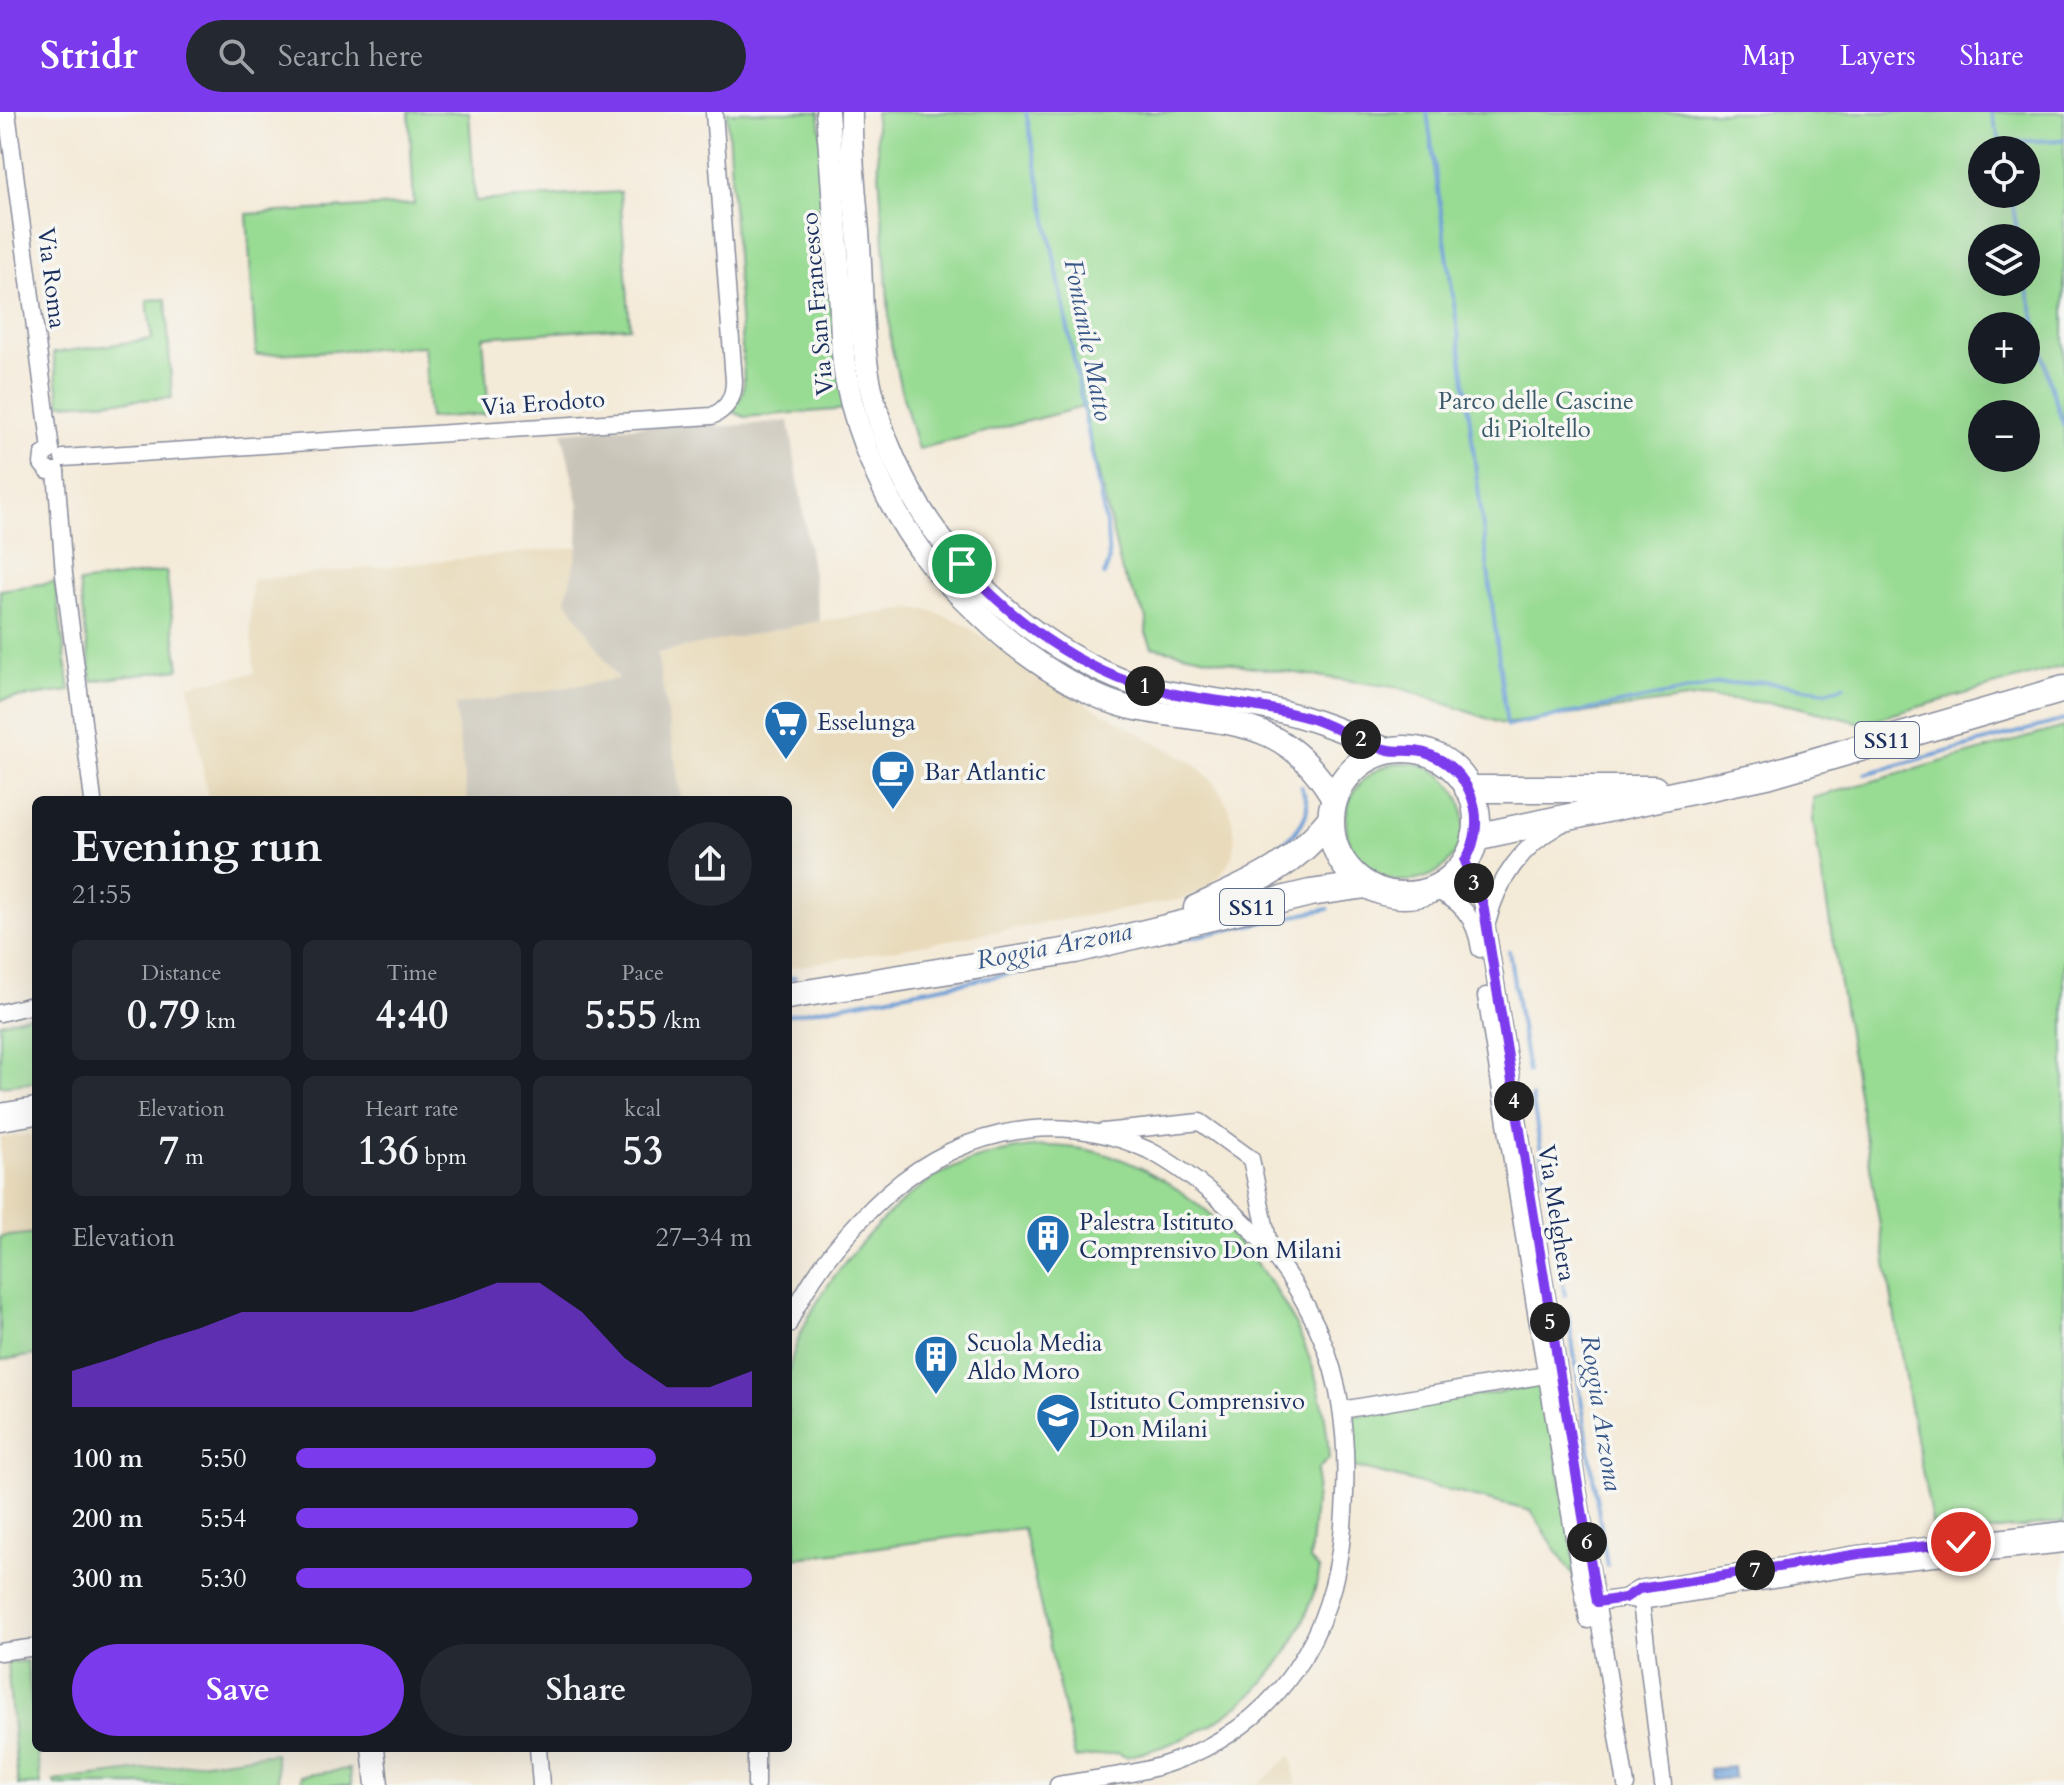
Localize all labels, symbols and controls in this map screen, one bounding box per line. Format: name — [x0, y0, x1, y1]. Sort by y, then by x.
search box — [186, 20, 746, 92]
text: Stridr — [40, 30, 138, 82]
icon: search — [214, 34, 258, 78]
text: Search here — [278, 36, 423, 77]
text: Map — [1742, 37, 1795, 75]
text: Layers — [1839, 37, 1916, 75]
text: Share — [1960, 37, 2024, 75]
map controls — [1968, 136, 2040, 472]
button: locate — [1968, 136, 2040, 208]
street label: Via San Francesco — [793, 211, 842, 397]
button: layers — [1968, 224, 2040, 296]
street label: Via Roma — [29, 226, 74, 331]
water label: Fontanile Matto — [1056, 256, 1121, 424]
button: + — [1968, 312, 2040, 384]
street label: Via Erodoto — [480, 383, 606, 424]
park label: Parco delle Cascine di Pioltello — [1438, 385, 1634, 446]
button: − — [1968, 400, 2040, 472]
pin — [928, 530, 996, 598]
icon: arrive — [940, 542, 984, 586]
pin: 1 — [1125, 666, 1165, 706]
text: 1 — [1139, 671, 1151, 701]
supermarket icon: Esselunga — [762, 698, 810, 761]
place label: Esselunga — [817, 706, 916, 739]
pin: 2 — [1341, 719, 1381, 759]
road number: SS11 — [1855, 722, 1919, 758]
text: 2 — [1355, 724, 1367, 754]
cafe icon: Bar Atlantic — [869, 748, 917, 811]
place label: Bar Atlantic — [924, 756, 1046, 789]
text: Evening run — [72, 817, 322, 877]
button: share — [668, 822, 752, 906]
pin: 3 — [1454, 863, 1494, 903]
text: 3 — [1468, 868, 1480, 898]
text: 21:55 — [72, 877, 132, 912]
road number: SS11 — [1220, 889, 1284, 925]
water label: Roggia Arzona — [973, 913, 1135, 978]
text: Distance — [141, 958, 222, 988]
text: Time — [387, 958, 437, 988]
text: Pace — [621, 958, 664, 988]
text: 0.79 — [127, 988, 200, 1043]
text: 4:40 — [375, 988, 449, 1043]
text: 5:55 — [584, 988, 657, 1043]
text: km — [200, 1006, 236, 1036]
text: /km — [657, 1006, 701, 1036]
pin: 4 — [1494, 1081, 1534, 1121]
text: 4 — [1508, 1086, 1520, 1116]
text: Elevation — [138, 1094, 225, 1124]
text: Heart rate — [365, 1094, 459, 1124]
text: kcal — [624, 1094, 661, 1124]
text: 7 — [159, 1124, 179, 1179]
text: 136 — [357, 1124, 419, 1179]
text: 53 — [622, 1124, 663, 1179]
text: m — [179, 1142, 204, 1172]
text: bpm — [419, 1142, 467, 1172]
street label: Via Melghera — [1529, 1143, 1584, 1284]
place label: Palestra Istituto Comprensivo Don Milani — [1079, 1206, 1342, 1267]
building icon: Palestra Istituto Comprensivo Don Milani — [1024, 1212, 1072, 1275]
text: Elevation — [72, 1220, 175, 1255]
text: 27–34 m — [655, 1220, 752, 1255]
pin: 5 — [1530, 1302, 1570, 1342]
text: 5 — [1544, 1307, 1556, 1337]
place label: Scuola Media Aldo Moro — [967, 1327, 1103, 1388]
water label: Roggia Arzona — [1572, 1332, 1631, 1494]
building icon: Scuola Media Aldo Moro — [912, 1333, 960, 1396]
place label: Istituto Comprensivo Don Milani — [1089, 1385, 1305, 1446]
school or university icon: Istituto Comprensivo Don Milani — [1034, 1391, 1082, 1454]
text: 100 m — [72, 1441, 143, 1476]
text: 5:50 — [200, 1441, 247, 1476]
text: 200 m — [72, 1501, 143, 1536]
text: 5:54 — [200, 1501, 247, 1536]
pin — [1927, 1508, 1995, 1576]
icon: check — [1939, 1520, 1983, 1564]
pin: 6 — [1567, 1522, 1607, 1562]
text: 6 — [1581, 1527, 1593, 1557]
pin: 7 — [1735, 1550, 1775, 1590]
text: 7 — [1749, 1555, 1761, 1585]
text: 300 m — [72, 1561, 143, 1596]
text: 5:30 — [200, 1561, 247, 1596]
button: Save — [72, 1644, 404, 1736]
button: Share — [420, 1644, 752, 1736]

